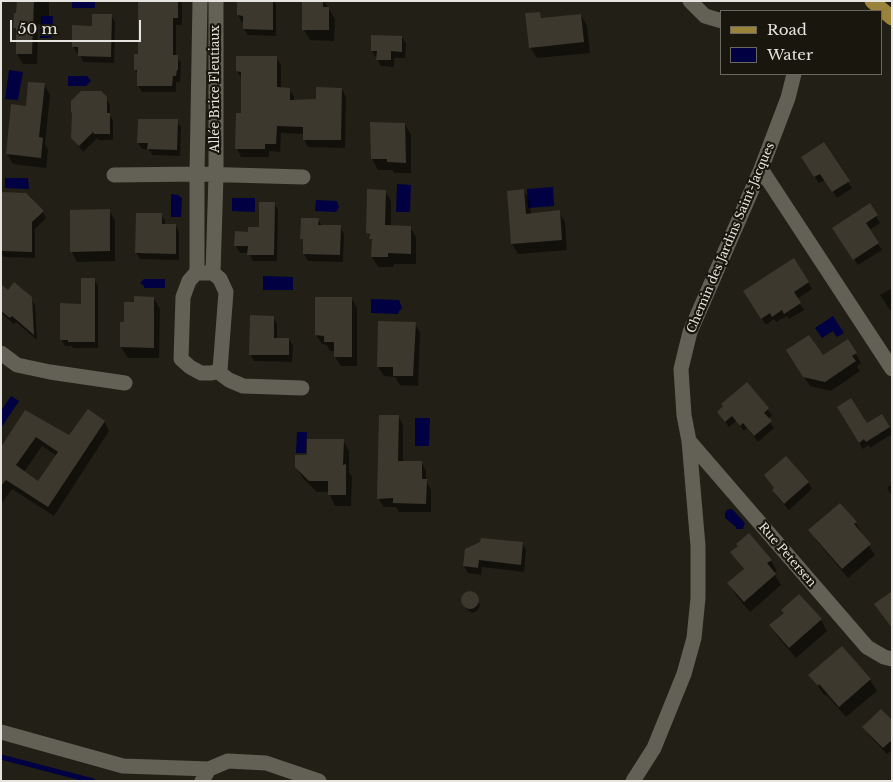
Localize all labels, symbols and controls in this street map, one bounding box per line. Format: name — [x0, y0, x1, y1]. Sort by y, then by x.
scale bar — [12, 10, 144, 42]
legend — [720, 10, 883, 75]
text: 50 m — [18, 19, 58, 38]
text: Road — [767, 20, 807, 39]
street label: Allée Brice Fleutiaux — [209, 25, 223, 153]
text: Water — [767, 45, 813, 64]
street label: Chemin des Jardins Saint-Jacques — [684, 141, 778, 335]
street label: Rue Petersen — [755, 520, 819, 590]

